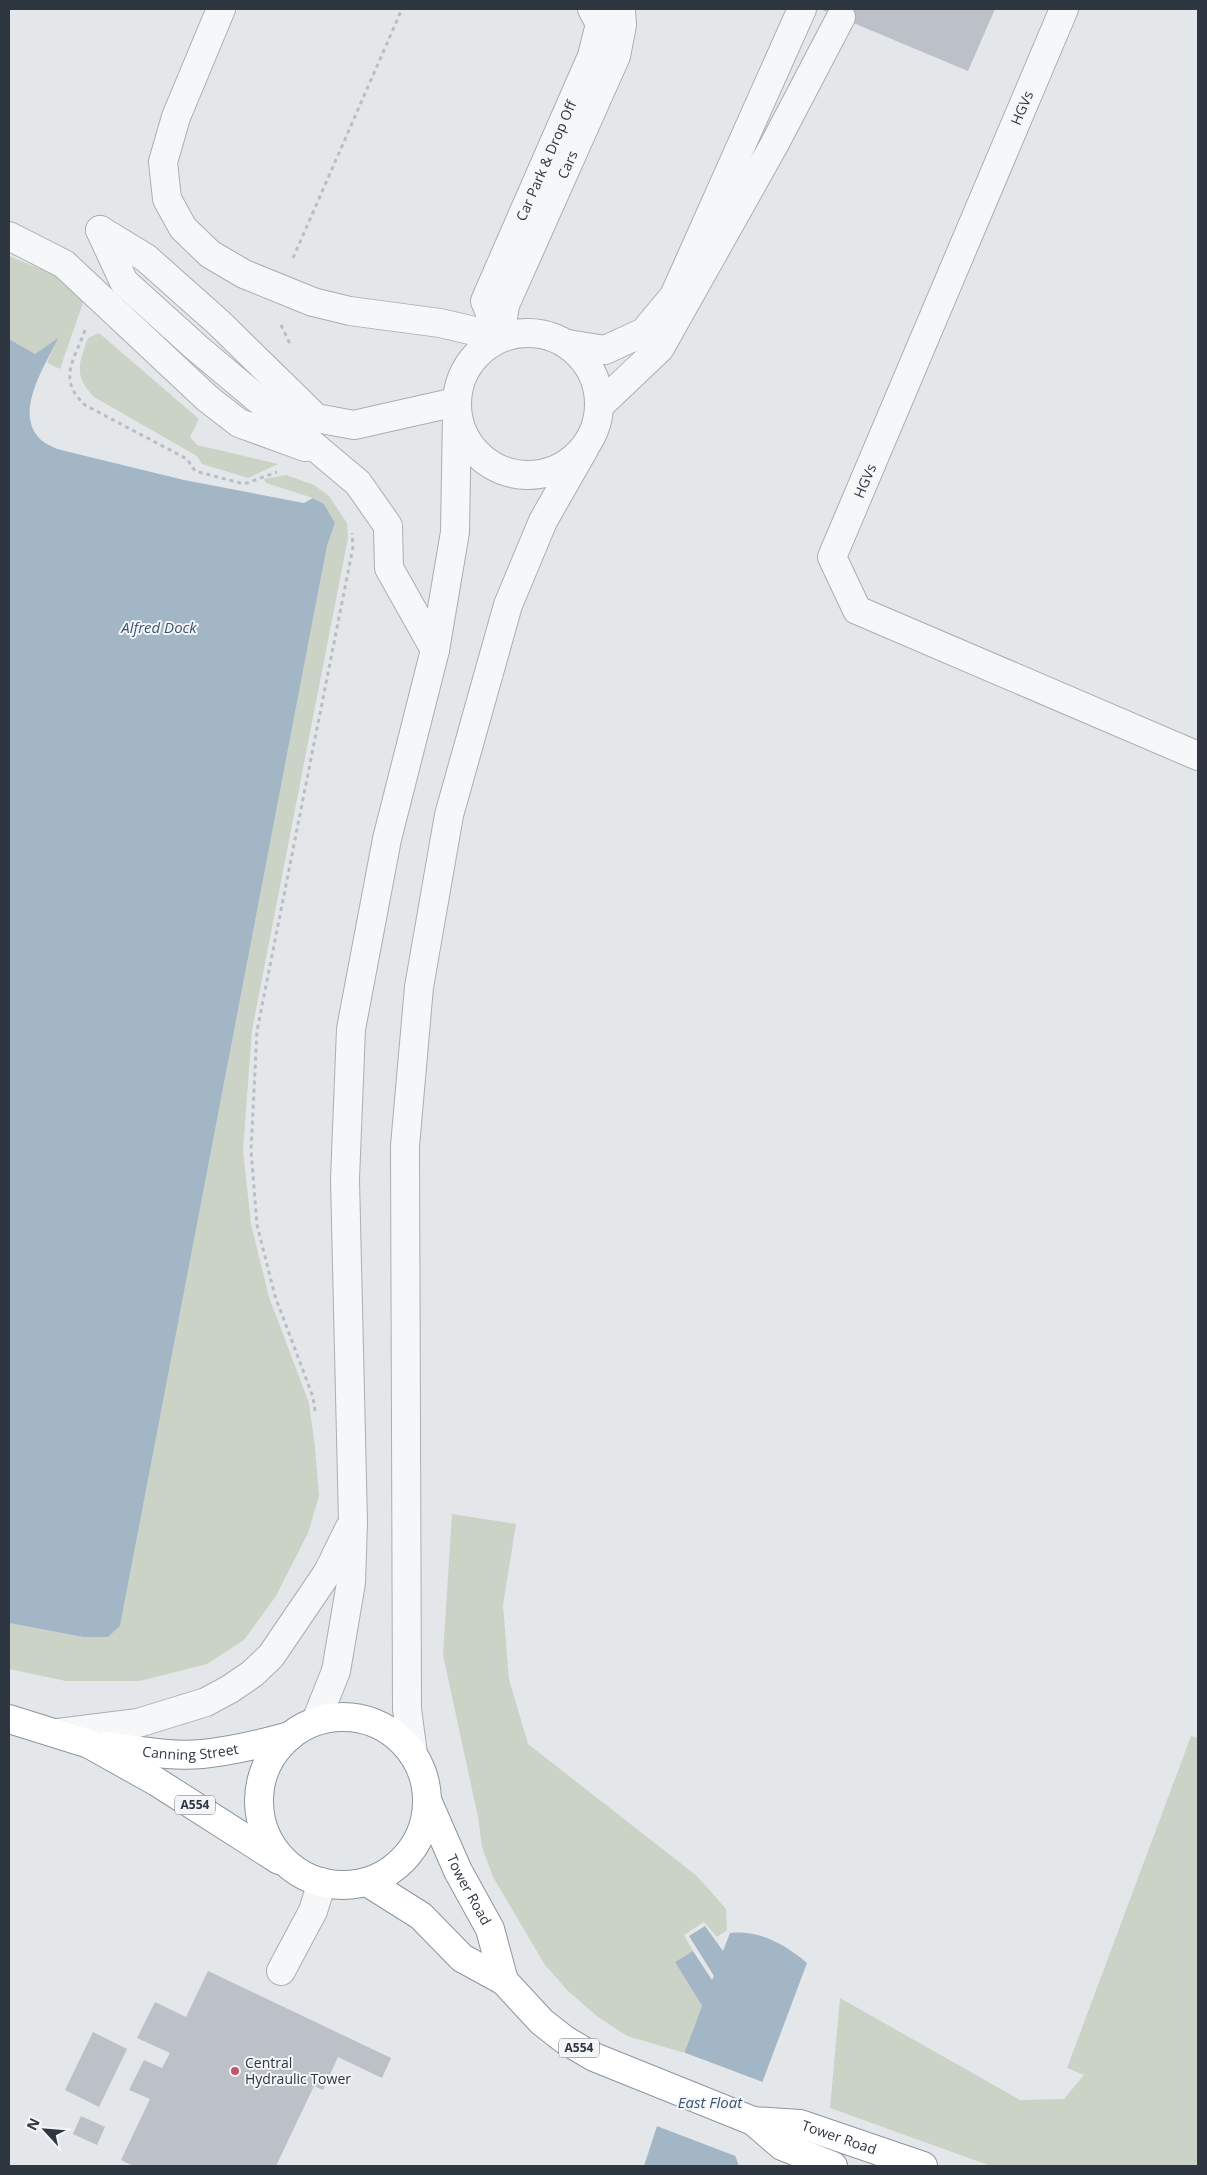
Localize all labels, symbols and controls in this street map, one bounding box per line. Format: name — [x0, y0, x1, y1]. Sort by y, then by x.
street label: HGVs — [1006, 87, 1037, 128]
street label: Car Park & Drop Off — [511, 96, 581, 224]
street label: Cars — [553, 147, 582, 182]
street label: HGVs — [849, 460, 880, 501]
water label: Alfred Dock — [120, 617, 197, 637]
street label: Canning Street — [141, 1739, 240, 1764]
road number: A554 — [175, 1796, 215, 1814]
street label: Tower Road — [443, 1851, 496, 1928]
road number: A554 — [559, 2039, 599, 2058]
place label: Central Hydraulic Tower — [245, 2053, 351, 2088]
marker: Central Hydraulic Tower — [229, 2065, 241, 2077]
water label: East Float — [678, 2092, 743, 2112]
north arrow — [20, 2105, 70, 2155]
text: N — [22, 2115, 44, 2133]
street label: Tower Road — [800, 2115, 879, 2158]

